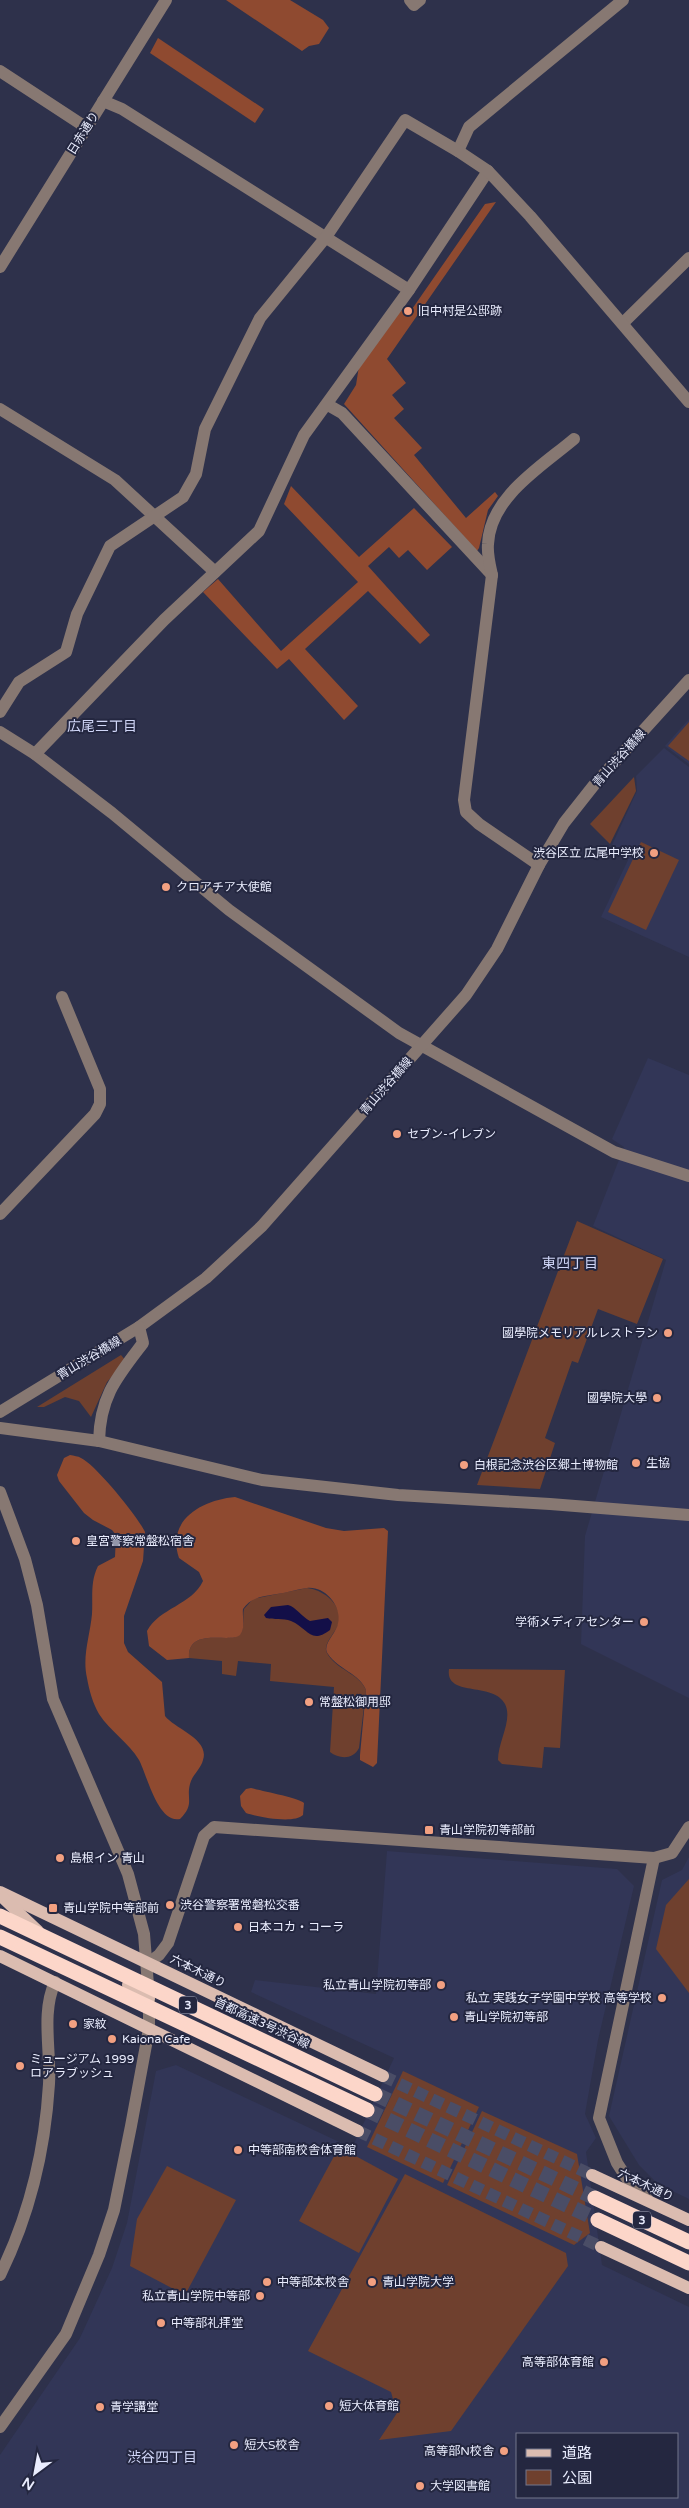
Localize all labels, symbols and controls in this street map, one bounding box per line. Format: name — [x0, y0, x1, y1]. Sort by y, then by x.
street label: 日赤通り — [64, 109, 102, 157]
place label: 旧中村是公邸跡 — [418, 304, 502, 318]
marker: 旧中村是公邸跡 — [402, 305, 414, 317]
district label: 広尾三丁目 — [67, 718, 137, 735]
street label: 青山渋谷橋線 — [590, 727, 648, 789]
place label: 渋谷区立 広尾中学校 — [533, 846, 644, 860]
marker: 渋谷区立 広尾中学校 — [648, 847, 660, 859]
place label: クロアチア大使館 — [176, 880, 272, 894]
marker: クロアチア大使館 — [160, 881, 172, 893]
street label: 青山渋谷橋線 — [357, 1054, 415, 1118]
place label: セブン-イレブン — [407, 1127, 496, 1141]
marker: セブン-イレブン — [391, 1128, 403, 1140]
district label: 東四丁目 — [542, 1255, 598, 1272]
place label: 國學院メモリアルレストラン — [502, 1326, 658, 1340]
marker: 國學院メモリアルレストラン — [662, 1327, 674, 1339]
street label: 青山渋谷橋線 — [55, 1333, 123, 1383]
place label: 國學院大學 — [587, 1391, 647, 1405]
marker: 國學院大學 — [651, 1392, 663, 1404]
place label: 生協 — [646, 1456, 670, 1470]
marker: 生協 — [630, 1457, 642, 1469]
place label: 白根記念渋谷区郷土博物館 — [474, 1458, 618, 1472]
marker: 白根記念渋谷区郷土博物館 — [458, 1459, 470, 1471]
place label: 皇宮警察常盤松宿舎 — [86, 1534, 194, 1548]
marker: 皇宮警察常盤松宿舎 — [70, 1535, 82, 1547]
place label: 学術メディアセンター — [515, 1615, 634, 1629]
marker: 学術メディアセンター — [638, 1616, 650, 1628]
place label: 常盤松御用邸 — [319, 1695, 391, 1709]
marker: 常盤松御用邸 — [303, 1696, 315, 1708]
place label: 青山学院初等部前 — [439, 1823, 535, 1837]
marker: 青山学院初等部前 — [423, 1824, 435, 1836]
place label: 島根イン 青山 — [70, 1851, 145, 1865]
marker: 島根イン 青山 — [54, 1852, 66, 1864]
place label: 渋谷警察署常磐松交番 — [180, 1898, 300, 1912]
marker: 渋谷警察署常磐松交番 — [164, 1899, 176, 1911]
place label: 青山学院中等部前 — [63, 1901, 159, 1915]
marker: 青山学院中等部前 — [47, 1902, 59, 1914]
place label: 日本コカ・コーラ — [248, 1920, 344, 1934]
marker: 日本コカ・コーラ — [232, 1921, 244, 1933]
street label: 六本木通り — [168, 1952, 228, 1990]
place label: 私立青山学院初等部 — [323, 1978, 431, 1992]
marker: 私立青山学院初等部 — [435, 1979, 447, 1991]
place label: 私立 実践女子学園中学校 高等学校 — [466, 1991, 652, 2005]
marker: 私立 実践女子学園中学校 高等学校 — [656, 1992, 668, 2004]
street label: 首都高速3号渋谷線 — [212, 1995, 312, 2051]
road number: 3 — [179, 1996, 197, 2014]
place label: 青山学院初等部 — [464, 2010, 548, 2024]
marker: 青山学院初等部 — [448, 2011, 460, 2023]
place label: 家紋 — [83, 2017, 107, 2031]
marker: 家紋 — [67, 2018, 79, 2030]
place label: Kaiona Cafe — [122, 2032, 190, 2046]
marker: Kaiona Cafe — [106, 2033, 118, 2045]
place label: ミュージアム 1999 ロアラブッシュ — [30, 2052, 134, 2080]
marker: ミュージアム 1999 ロアラブッシュ — [14, 2060, 26, 2072]
place label: 中等部南校舎体育館 — [248, 2143, 356, 2157]
marker: 中等部南校舎体育館 — [232, 2144, 244, 2156]
street label: 六本木通り — [616, 2166, 676, 2204]
road number: 3 — [633, 2212, 651, 2228]
place label: 中等部本校舎 — [277, 2275, 349, 2289]
place label: 青山学院大学 — [382, 2275, 454, 2289]
marker: 中等部本校舎 — [261, 2276, 273, 2288]
marker: 青山学院大学 — [366, 2276, 378, 2288]
place label: 私立青山学院中等部 — [142, 2289, 250, 2303]
marker: 私立青山学院中等部 — [254, 2290, 266, 2302]
place label: 中等部礼拝堂 — [171, 2316, 243, 2330]
marker: 中等部礼拝堂 — [155, 2317, 167, 2329]
place label: 高等部体育館 — [522, 2355, 594, 2369]
marker: 高等部体育館 — [598, 2356, 610, 2368]
place label: 短大体育館 — [339, 2399, 399, 2413]
place label: 青学講堂 — [110, 2400, 158, 2414]
marker: 短大体育館 — [323, 2400, 335, 2412]
marker: 青学講堂 — [94, 2401, 106, 2413]
legend — [516, 2433, 679, 2498]
place label: 短大S校舎 — [244, 2438, 299, 2452]
marker: 短大S校舎 — [228, 2439, 240, 2451]
place label: 高等部N校舎 — [424, 2444, 494, 2458]
text: 道路 — [562, 2444, 592, 2462]
marker: 高等部N校舎 — [498, 2445, 510, 2457]
north arrow — [10, 2448, 60, 2498]
district label: 渋谷四丁目 — [127, 2449, 197, 2466]
text: 公園 — [562, 2469, 592, 2487]
text: N — [19, 2473, 38, 2494]
place label: 大学図書館 — [430, 2479, 490, 2493]
marker: 大学図書館 — [414, 2480, 426, 2492]

